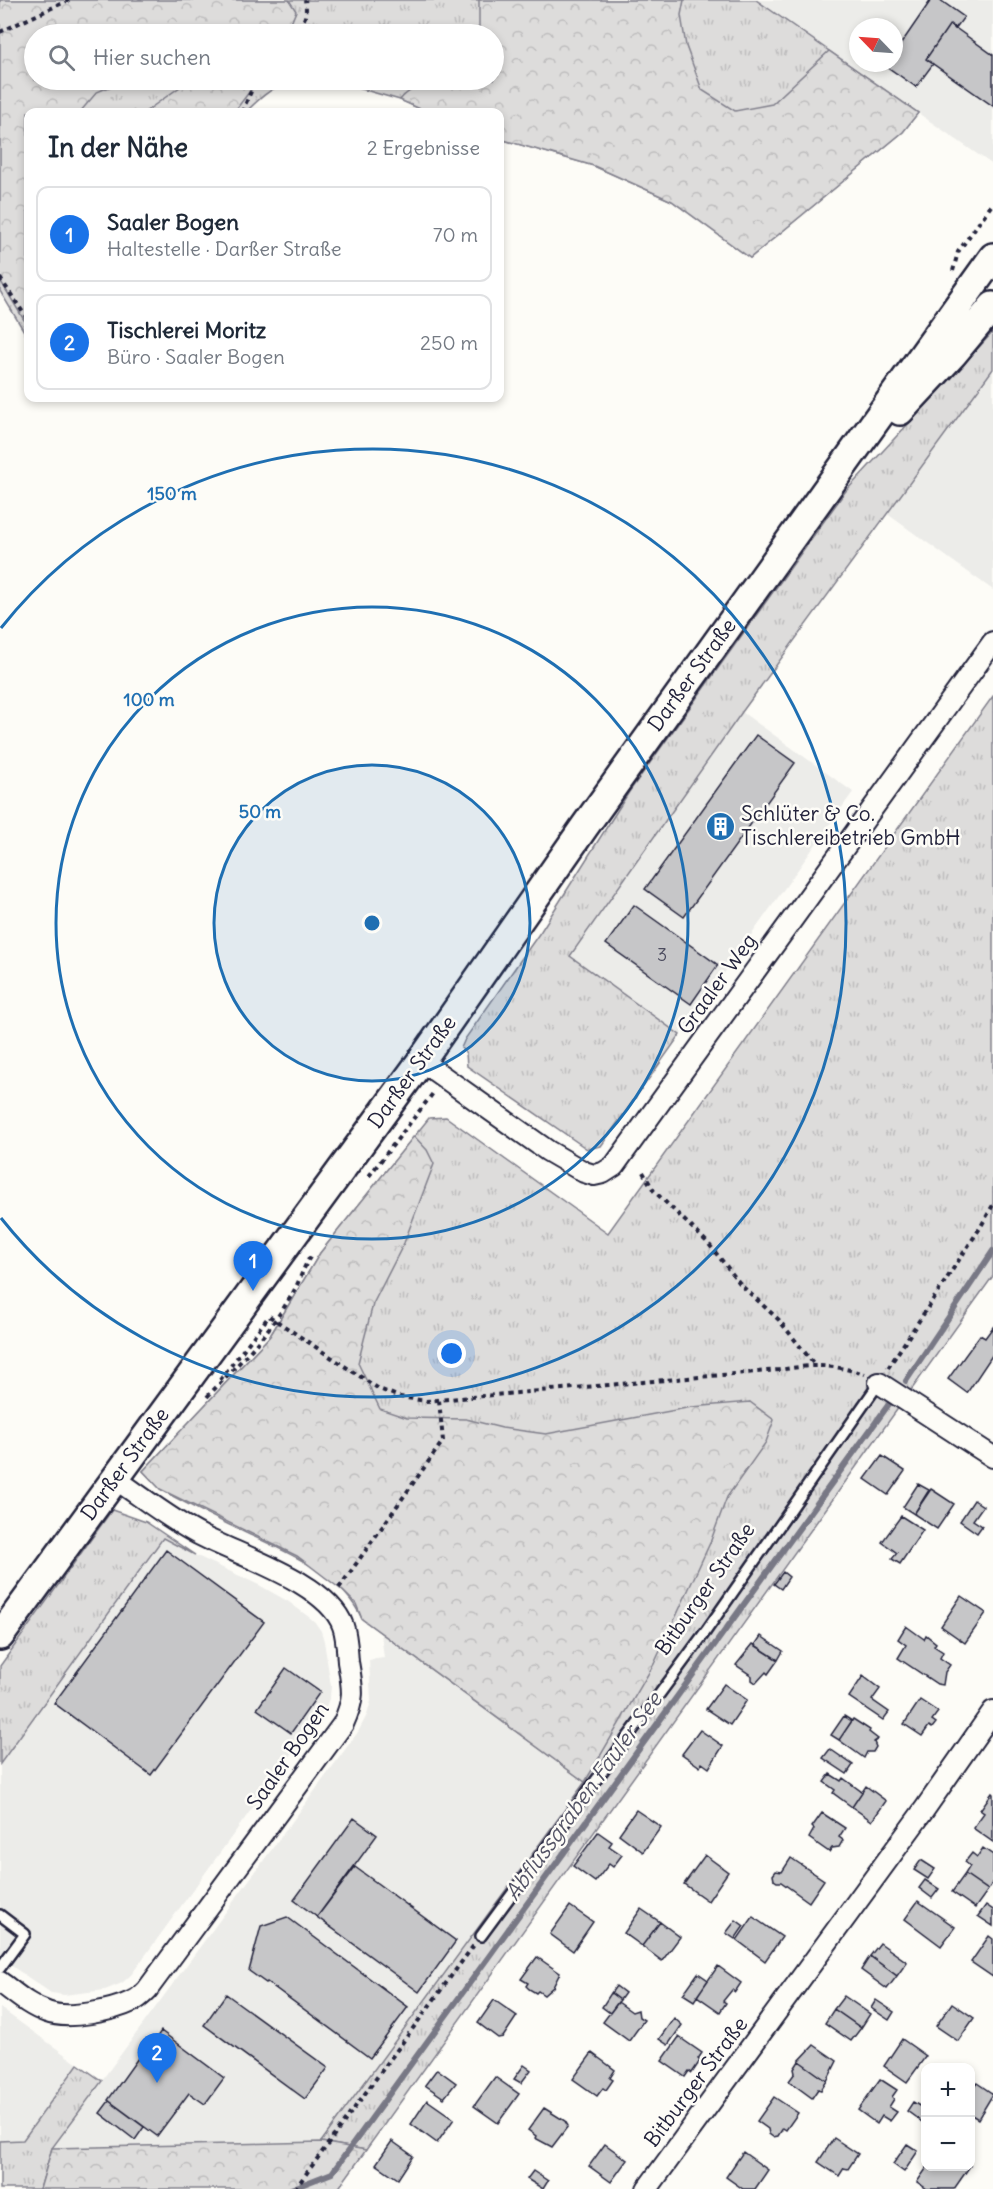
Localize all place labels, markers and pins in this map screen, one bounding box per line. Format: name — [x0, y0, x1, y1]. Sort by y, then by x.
place label: Schlüter & Co. Tischlereibetrieb GmbH — [741, 800, 960, 851]
building icon: Schlüter & Co. Tischlereibetrieb GmbH — [704, 810, 736, 842]
centre of rings — [362, 913, 382, 933]
pin: 1 — [234, 1242, 272, 1291]
pin: 2 — [138, 2034, 176, 2083]

